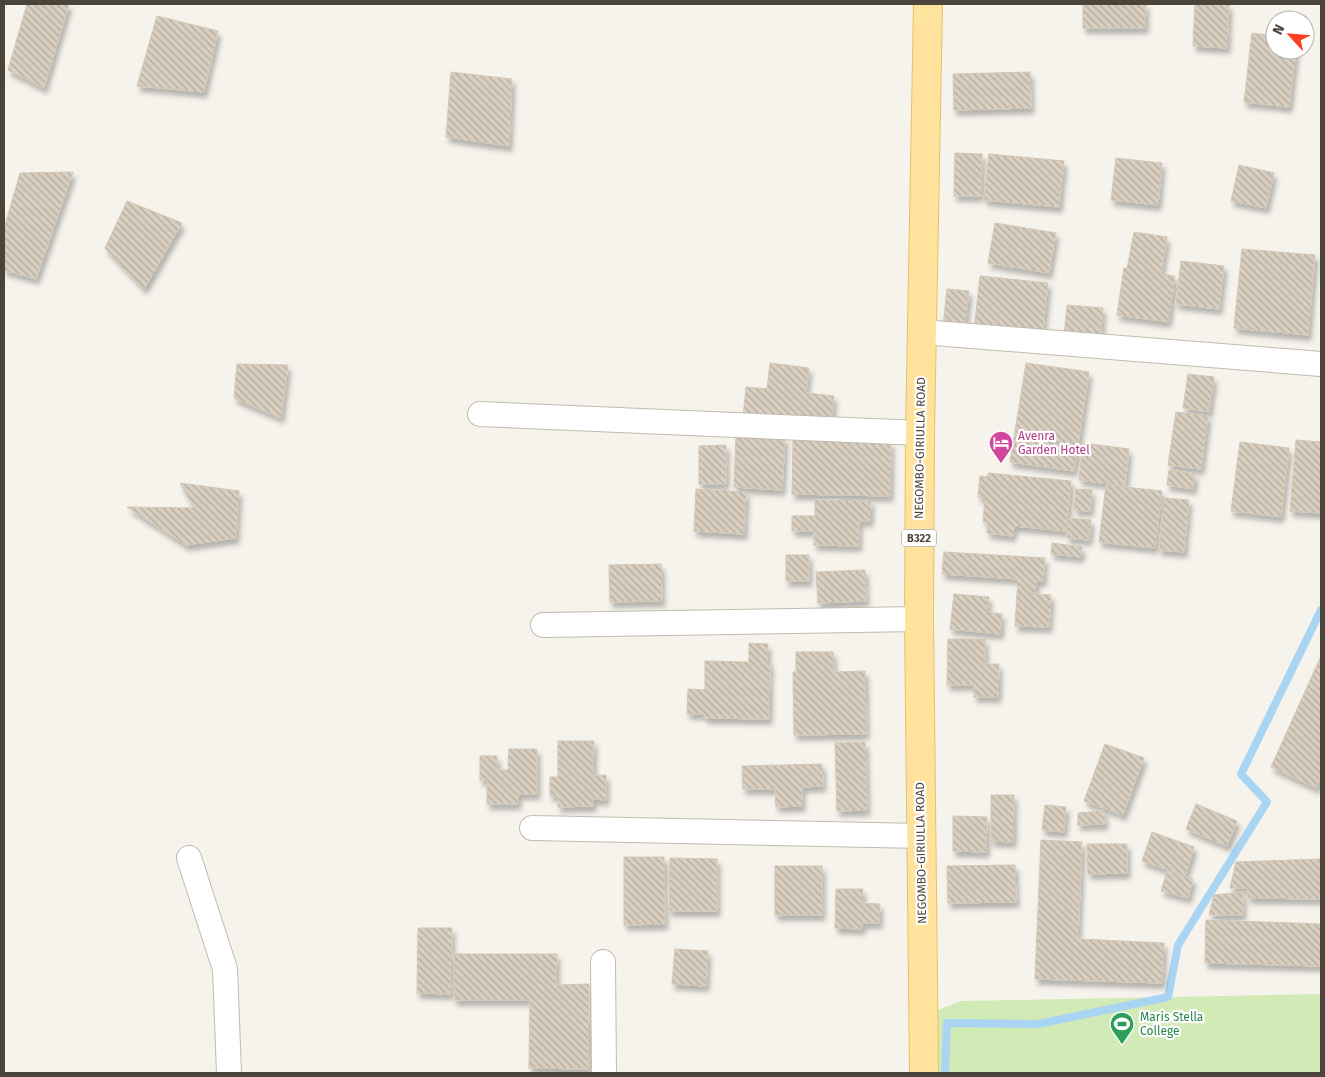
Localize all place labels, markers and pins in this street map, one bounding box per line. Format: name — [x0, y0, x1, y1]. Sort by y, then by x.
place label: Avenra Garden Hotel — [1018, 429, 1090, 457]
hotel icon: Avenra Garden Hotel — [988, 430, 1014, 464]
place label: Maris Stella College — [1140, 1010, 1203, 1038]
sports icon: Maris Stella College — [1109, 1011, 1135, 1045]

